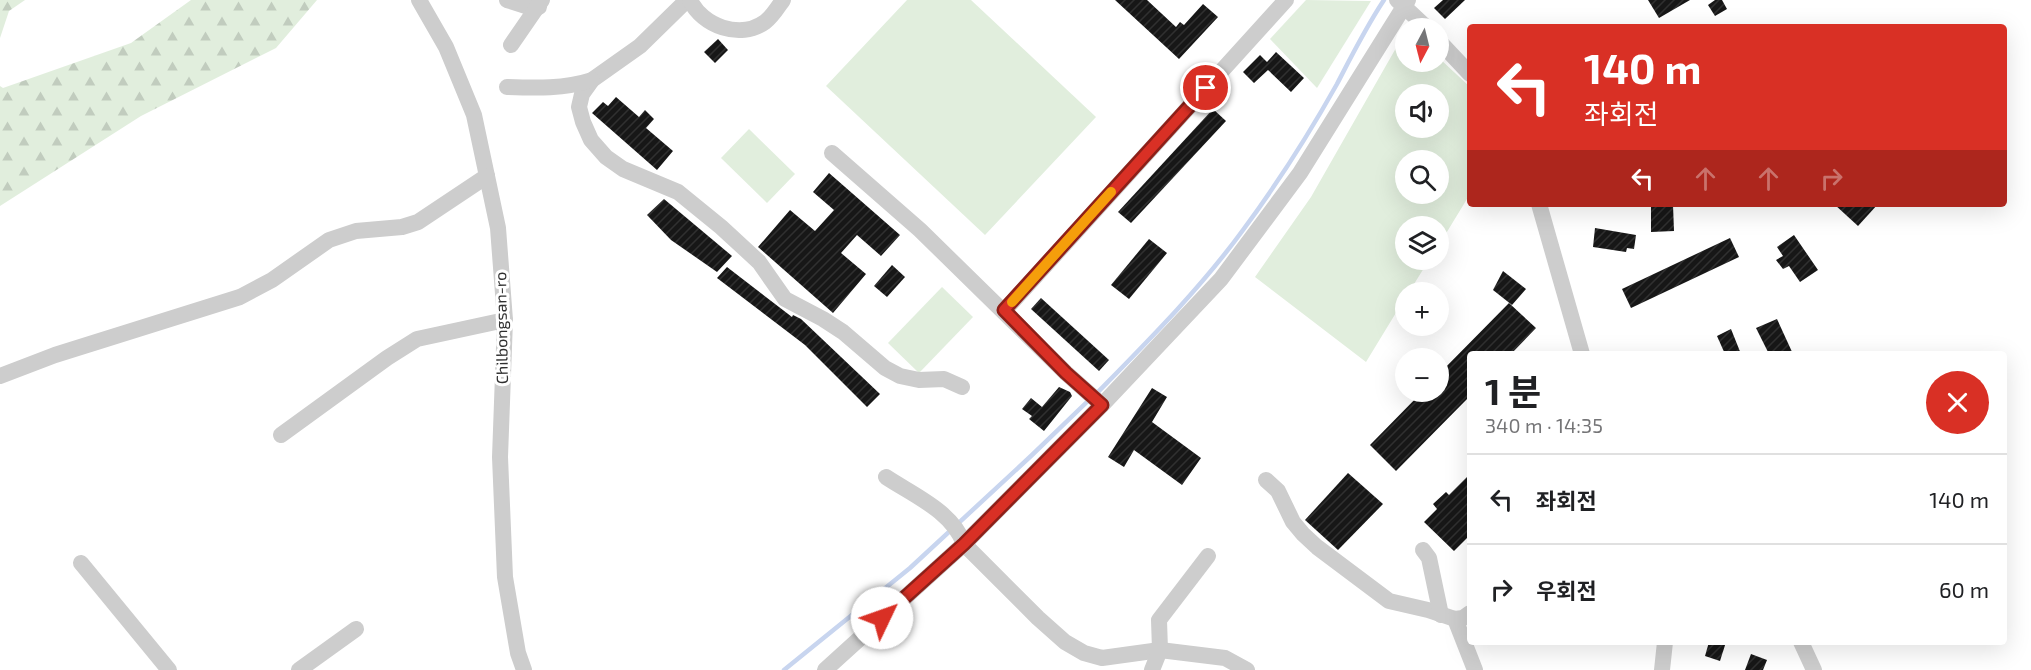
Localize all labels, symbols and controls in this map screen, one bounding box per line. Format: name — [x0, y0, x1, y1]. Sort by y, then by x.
north arrow — [1395, 18, 1449, 72]
map controls — [1395, 18, 1449, 402]
text: 140 m — [1584, 42, 1701, 92]
icon: left — [1485, 48, 1563, 126]
pin — [1180, 62, 1231, 113]
icon: arrive — [1189, 71, 1222, 104]
button: sound — [1395, 84, 1449, 138]
text: 좌회전 — [1584, 97, 1659, 129]
button: search — [1395, 150, 1449, 204]
icon: left — [1626, 162, 1659, 195]
icon: ahead — [1689, 162, 1722, 195]
icon: ahead — [1752, 162, 1785, 195]
icon: right — [1815, 162, 1848, 195]
button: layers — [1395, 216, 1449, 270]
street label: Chilbongsan-ro — [490, 272, 511, 384]
button: + — [1395, 282, 1449, 336]
button: − — [1395, 348, 1449, 402]
text: 1 분 — [1485, 369, 1541, 412]
button: close — [1926, 371, 1989, 434]
text: 340 m · 14:35 — [1485, 413, 1603, 437]
icon: left — [1485, 483, 1518, 516]
text: 140 m — [1929, 486, 1989, 512]
text: 좌회전 — [1536, 487, 1597, 513]
icon: right — [1485, 573, 1518, 606]
text: 60 m — [1939, 576, 1989, 602]
text: 우회전 — [1536, 577, 1597, 603]
position arrow — [850, 586, 914, 650]

